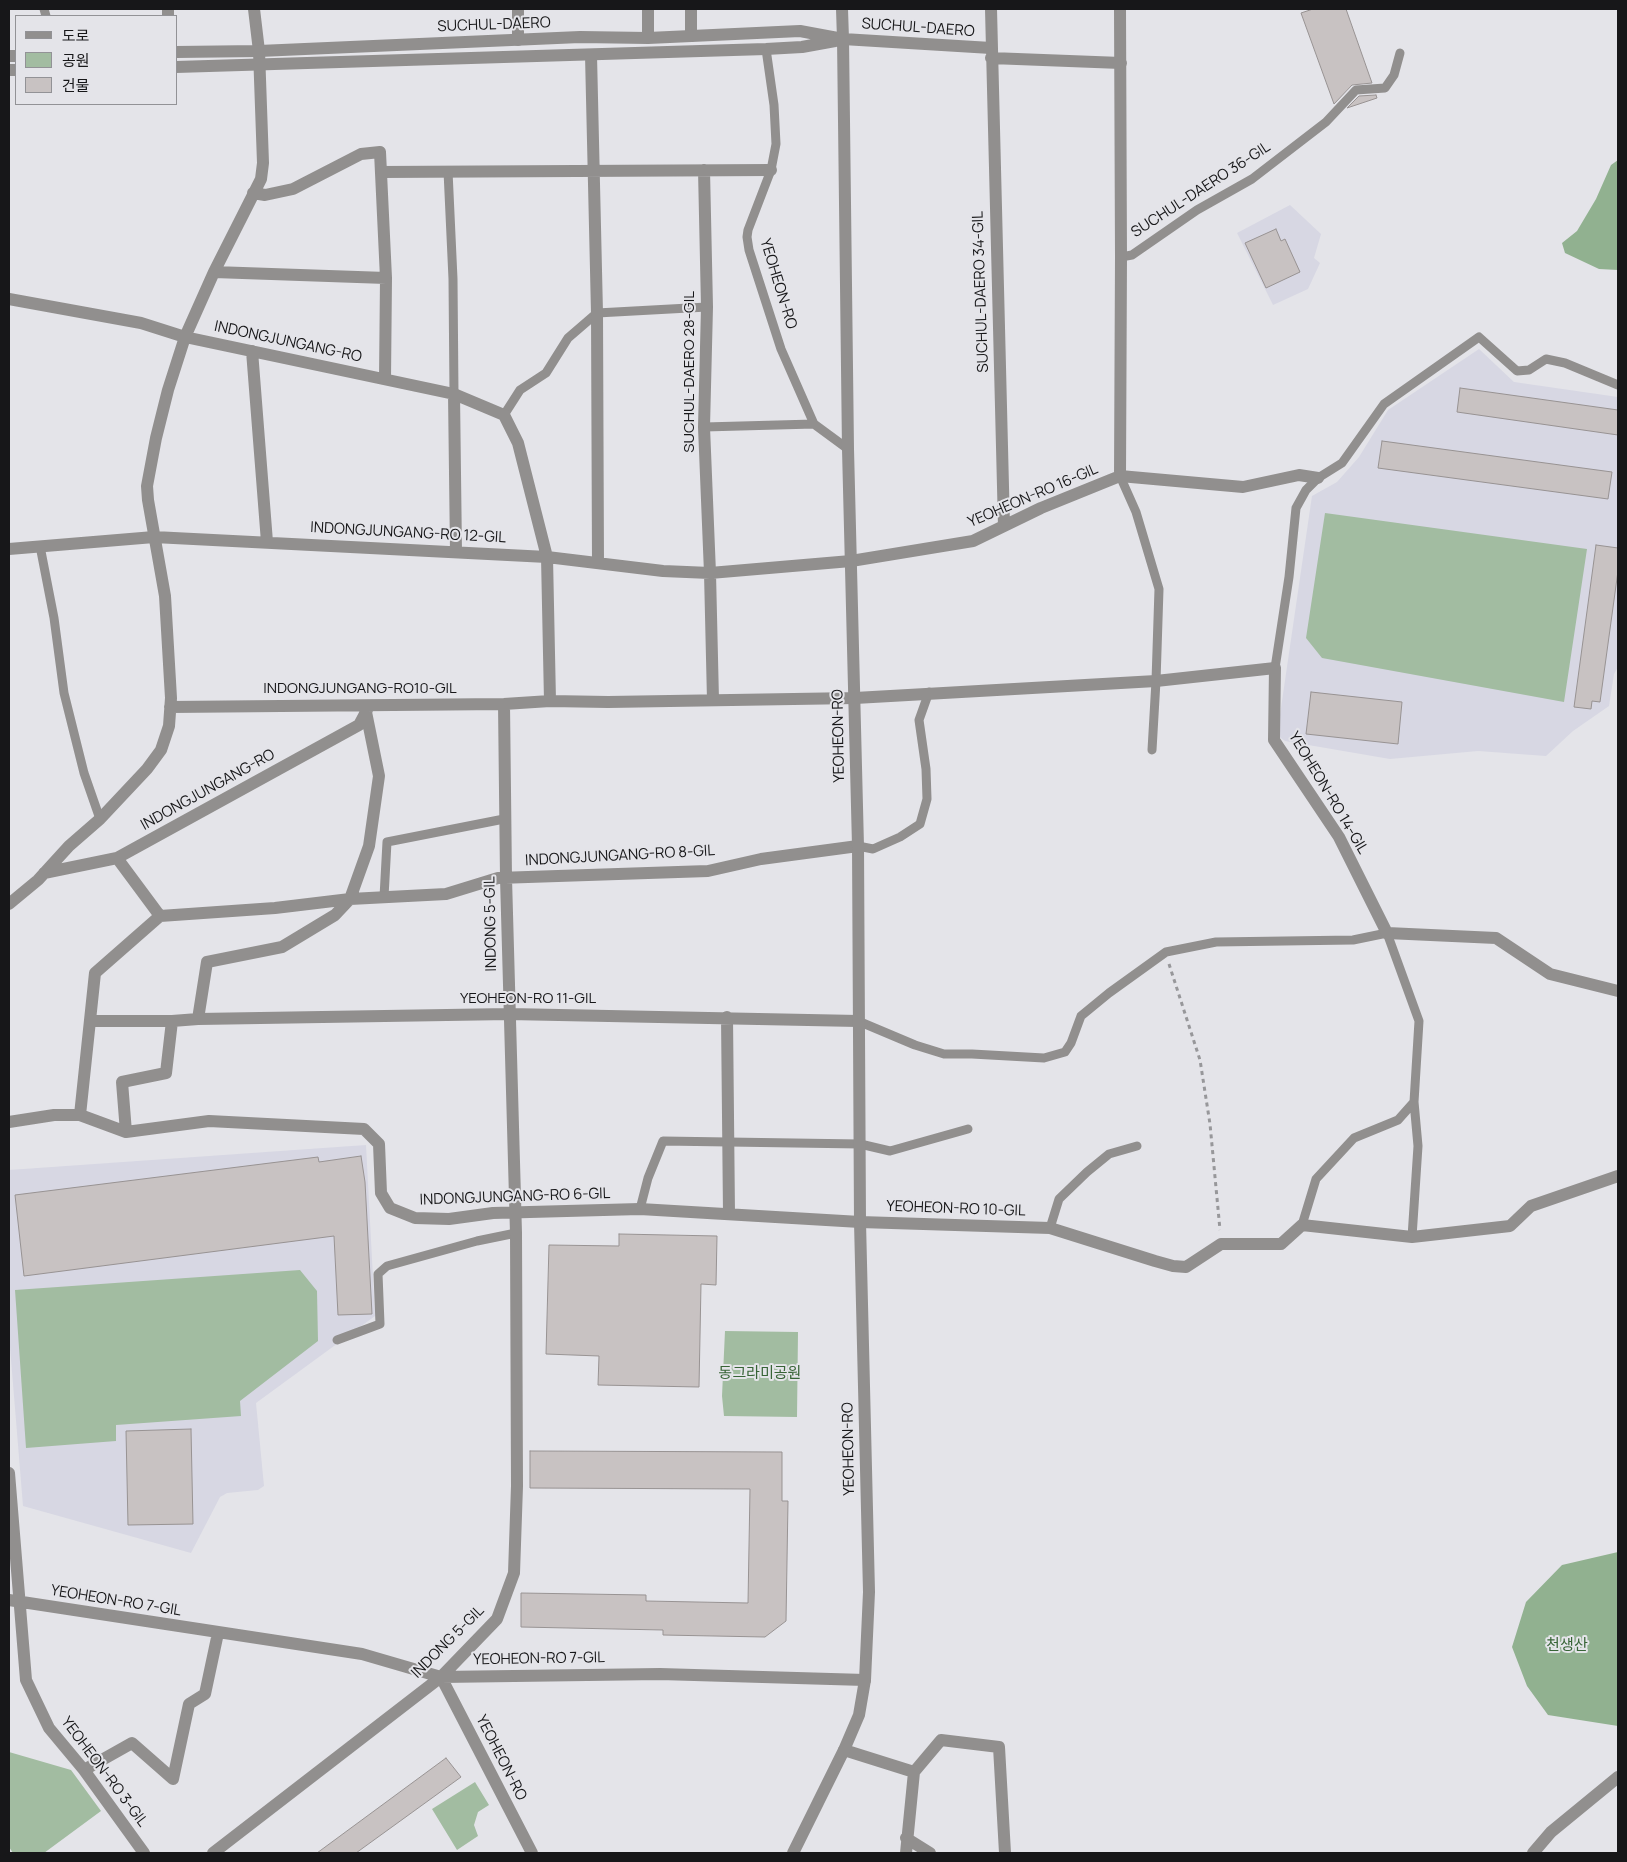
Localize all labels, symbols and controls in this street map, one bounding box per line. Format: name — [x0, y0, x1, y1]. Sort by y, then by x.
street label: SUCHUL-DAERO — [437, 14, 551, 36]
legend — [15, 15, 178, 105]
street label: SUCHUL-DAERO — [861, 15, 975, 41]
text: 도로 — [62, 25, 90, 46]
text: 공원 — [62, 50, 90, 71]
text: 건물 — [62, 75, 90, 96]
street label: SUCHUL-DAERO 36-GIL — [1128, 138, 1274, 242]
street label: SUCHUL-DAERO 34-GIL — [969, 211, 993, 373]
street label: YEOHEON-RO — [756, 237, 800, 331]
street label: SUCHUL-DAERO 28-GIL — [681, 291, 699, 453]
street label: INDONGJUNGANG-RO — [213, 318, 363, 366]
street label: YEOHEON-RO 16-GIL — [965, 460, 1101, 532]
street label: INDONGJUNGANG-RO 12-GIL — [310, 519, 506, 547]
street label: INDONGJUNGANG-RO10-GIL — [263, 680, 457, 698]
street label: YEOHEON-RO — [829, 689, 849, 783]
street label: YEOHEON-RO 14-GIL — [1284, 729, 1372, 857]
street label: INDONGJUNGANG-RO — [138, 746, 278, 834]
street label: INDONGJUNGANG-RO 8-GIL — [525, 842, 715, 870]
street label: INDONG 5-GIL — [481, 876, 501, 972]
street label: YEOHEON-RO 11-GIL — [460, 990, 596, 1008]
street label: INDONGJUNGANG-RO 6-GIL — [419, 1185, 611, 1209]
street label: YEOHEON-RO 10-GIL — [886, 1198, 1026, 1220]
park label: 동그라미공원 — [719, 1365, 801, 1383]
street label: YEOHEON-RO — [839, 1402, 859, 1496]
street label: YEOHEON-RO 7-GIL — [50, 1582, 182, 1620]
street label: INDONG 5-GIL — [408, 1602, 488, 1682]
park label: 천생산 — [1546, 1637, 1588, 1655]
street label: YEOHEON-RO 7-GIL — [473, 1649, 605, 1669]
street label: YEOHEON-RO — [472, 1712, 530, 1804]
street label: YEOHEON-RO 3-GIL — [57, 1714, 151, 1830]

